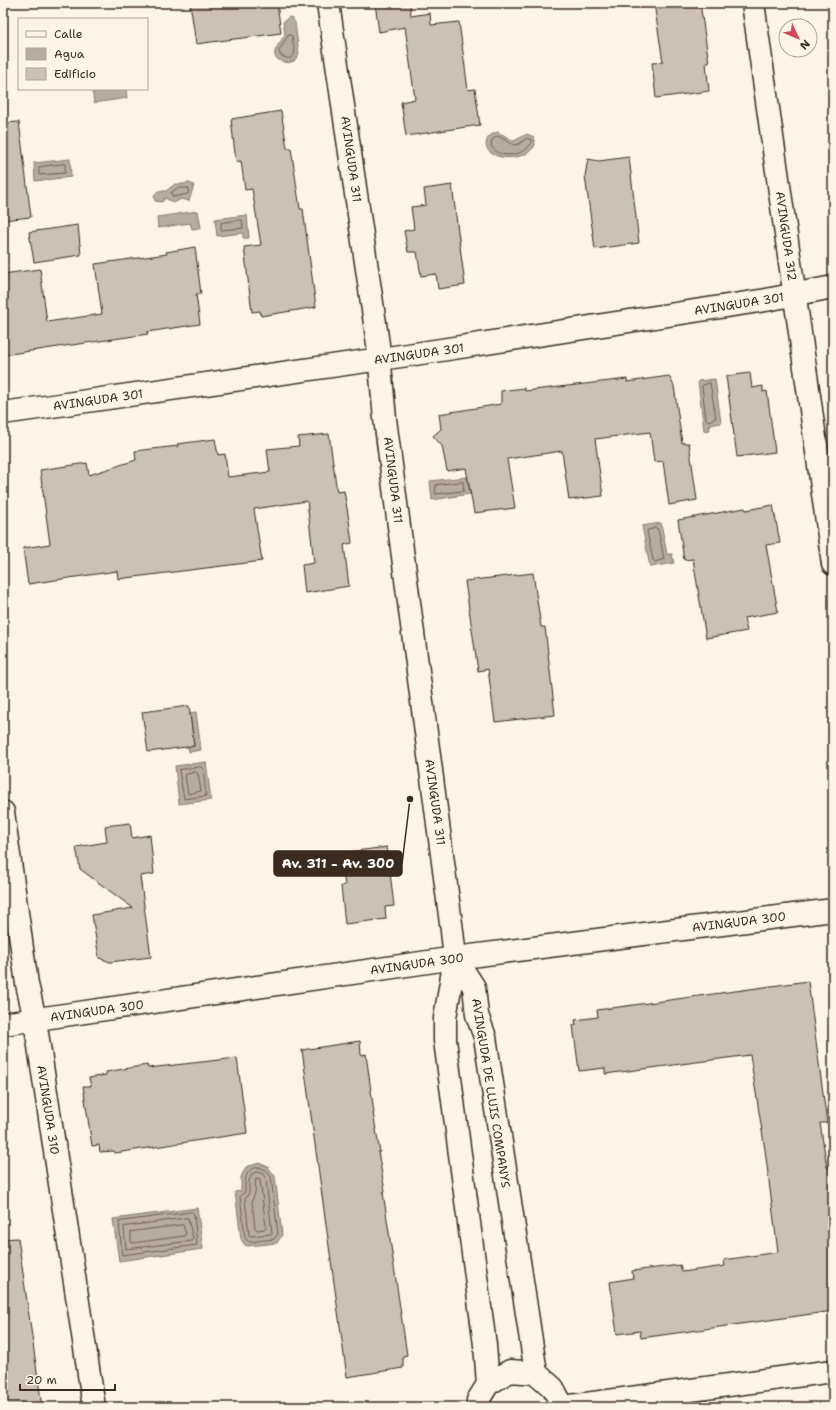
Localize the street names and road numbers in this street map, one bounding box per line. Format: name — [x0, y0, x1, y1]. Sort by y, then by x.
street label: AVINGUDA 311 — [337, 115, 365, 203]
street label: AVINGUDA 312 — [772, 190, 800, 282]
street label: AVINGUDA 301 — [693, 289, 785, 319]
street label: AVINGUDA 301 — [373, 340, 465, 368]
street label: AVINGUDA 301 — [52, 386, 144, 414]
street label: AVINGUDA 311 — [380, 436, 406, 524]
street label: AVINGUDA 311 — [421, 758, 449, 846]
street label: AVINGUDA 300 — [691, 908, 787, 936]
street label: AVINGUDA 300 — [369, 949, 465, 979]
street label: AVINGUDA 300 — [49, 996, 145, 1026]
street label: AVINGUDA DE LLUIS COMPANYS — [468, 997, 514, 1189]
street label: AVINGUDA 310 — [33, 1064, 63, 1156]

